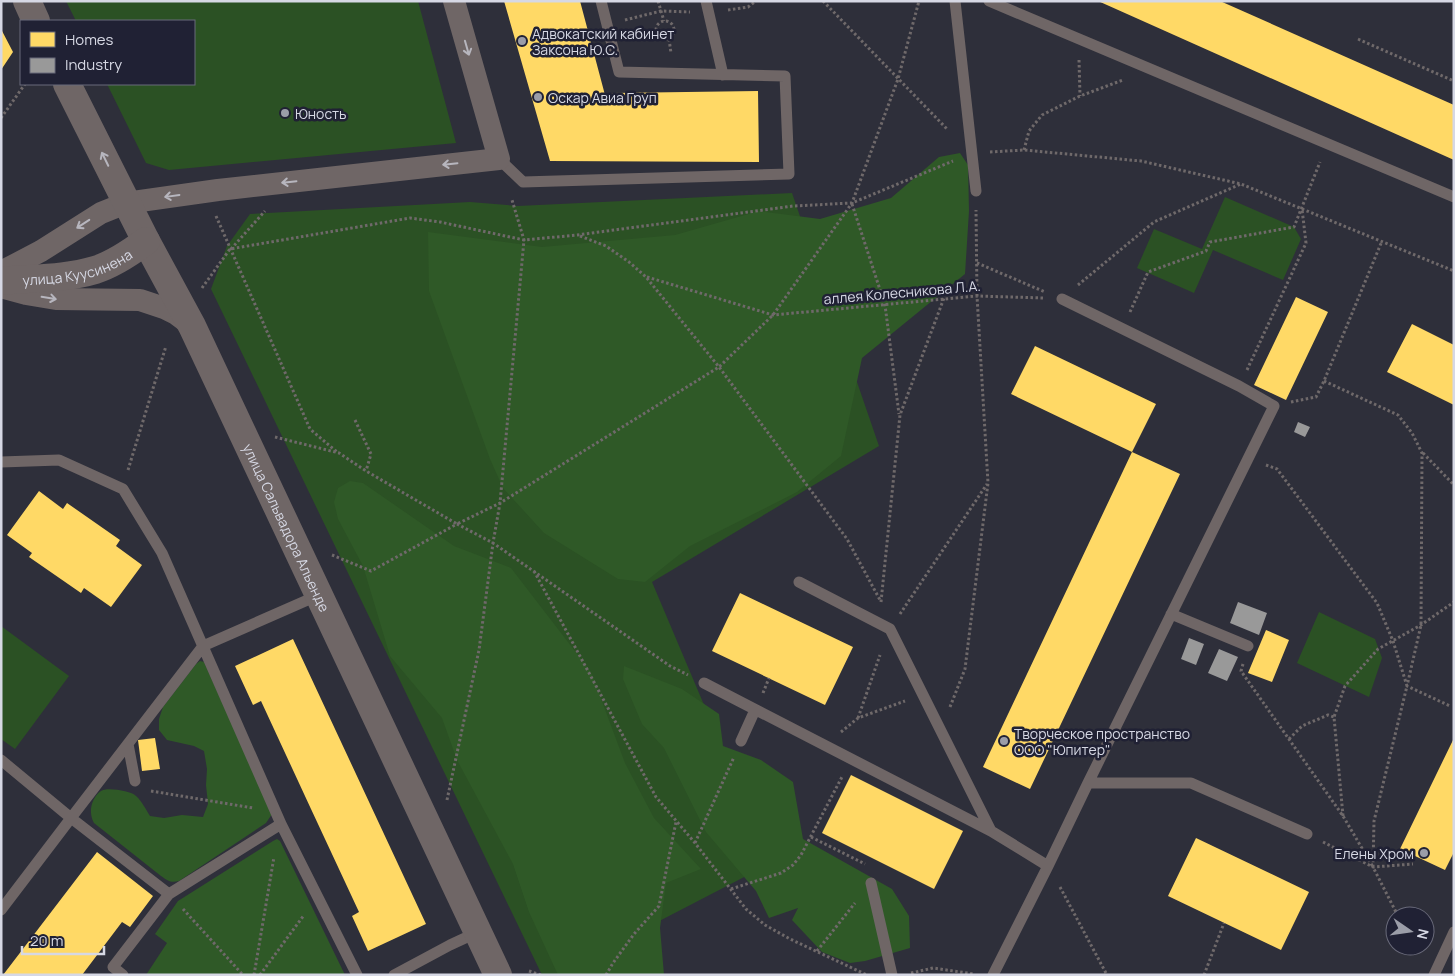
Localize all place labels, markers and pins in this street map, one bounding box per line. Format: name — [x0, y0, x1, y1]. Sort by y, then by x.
place label: Адвокатский кабинет Заксона Ю.С. — [532, 24, 674, 59]
marker: Адвокатский кабинет Заксона Ю.С. — [516, 35, 528, 47]
place label: Оскар Авиа Груп — [548, 88, 657, 107]
marker: Оскар Авиа Груп — [532, 91, 544, 103]
place label: Юность — [295, 104, 347, 123]
marker: Юность — [279, 107, 291, 119]
place label: Творческое пространство ООО "Юпитер" — [1014, 724, 1190, 759]
marker: Творческое пространство ООО "Юпитер" — [998, 735, 1010, 747]
place label: Елены Хром — [1335, 844, 1414, 863]
marker: Елены Хром — [1418, 847, 1430, 859]

